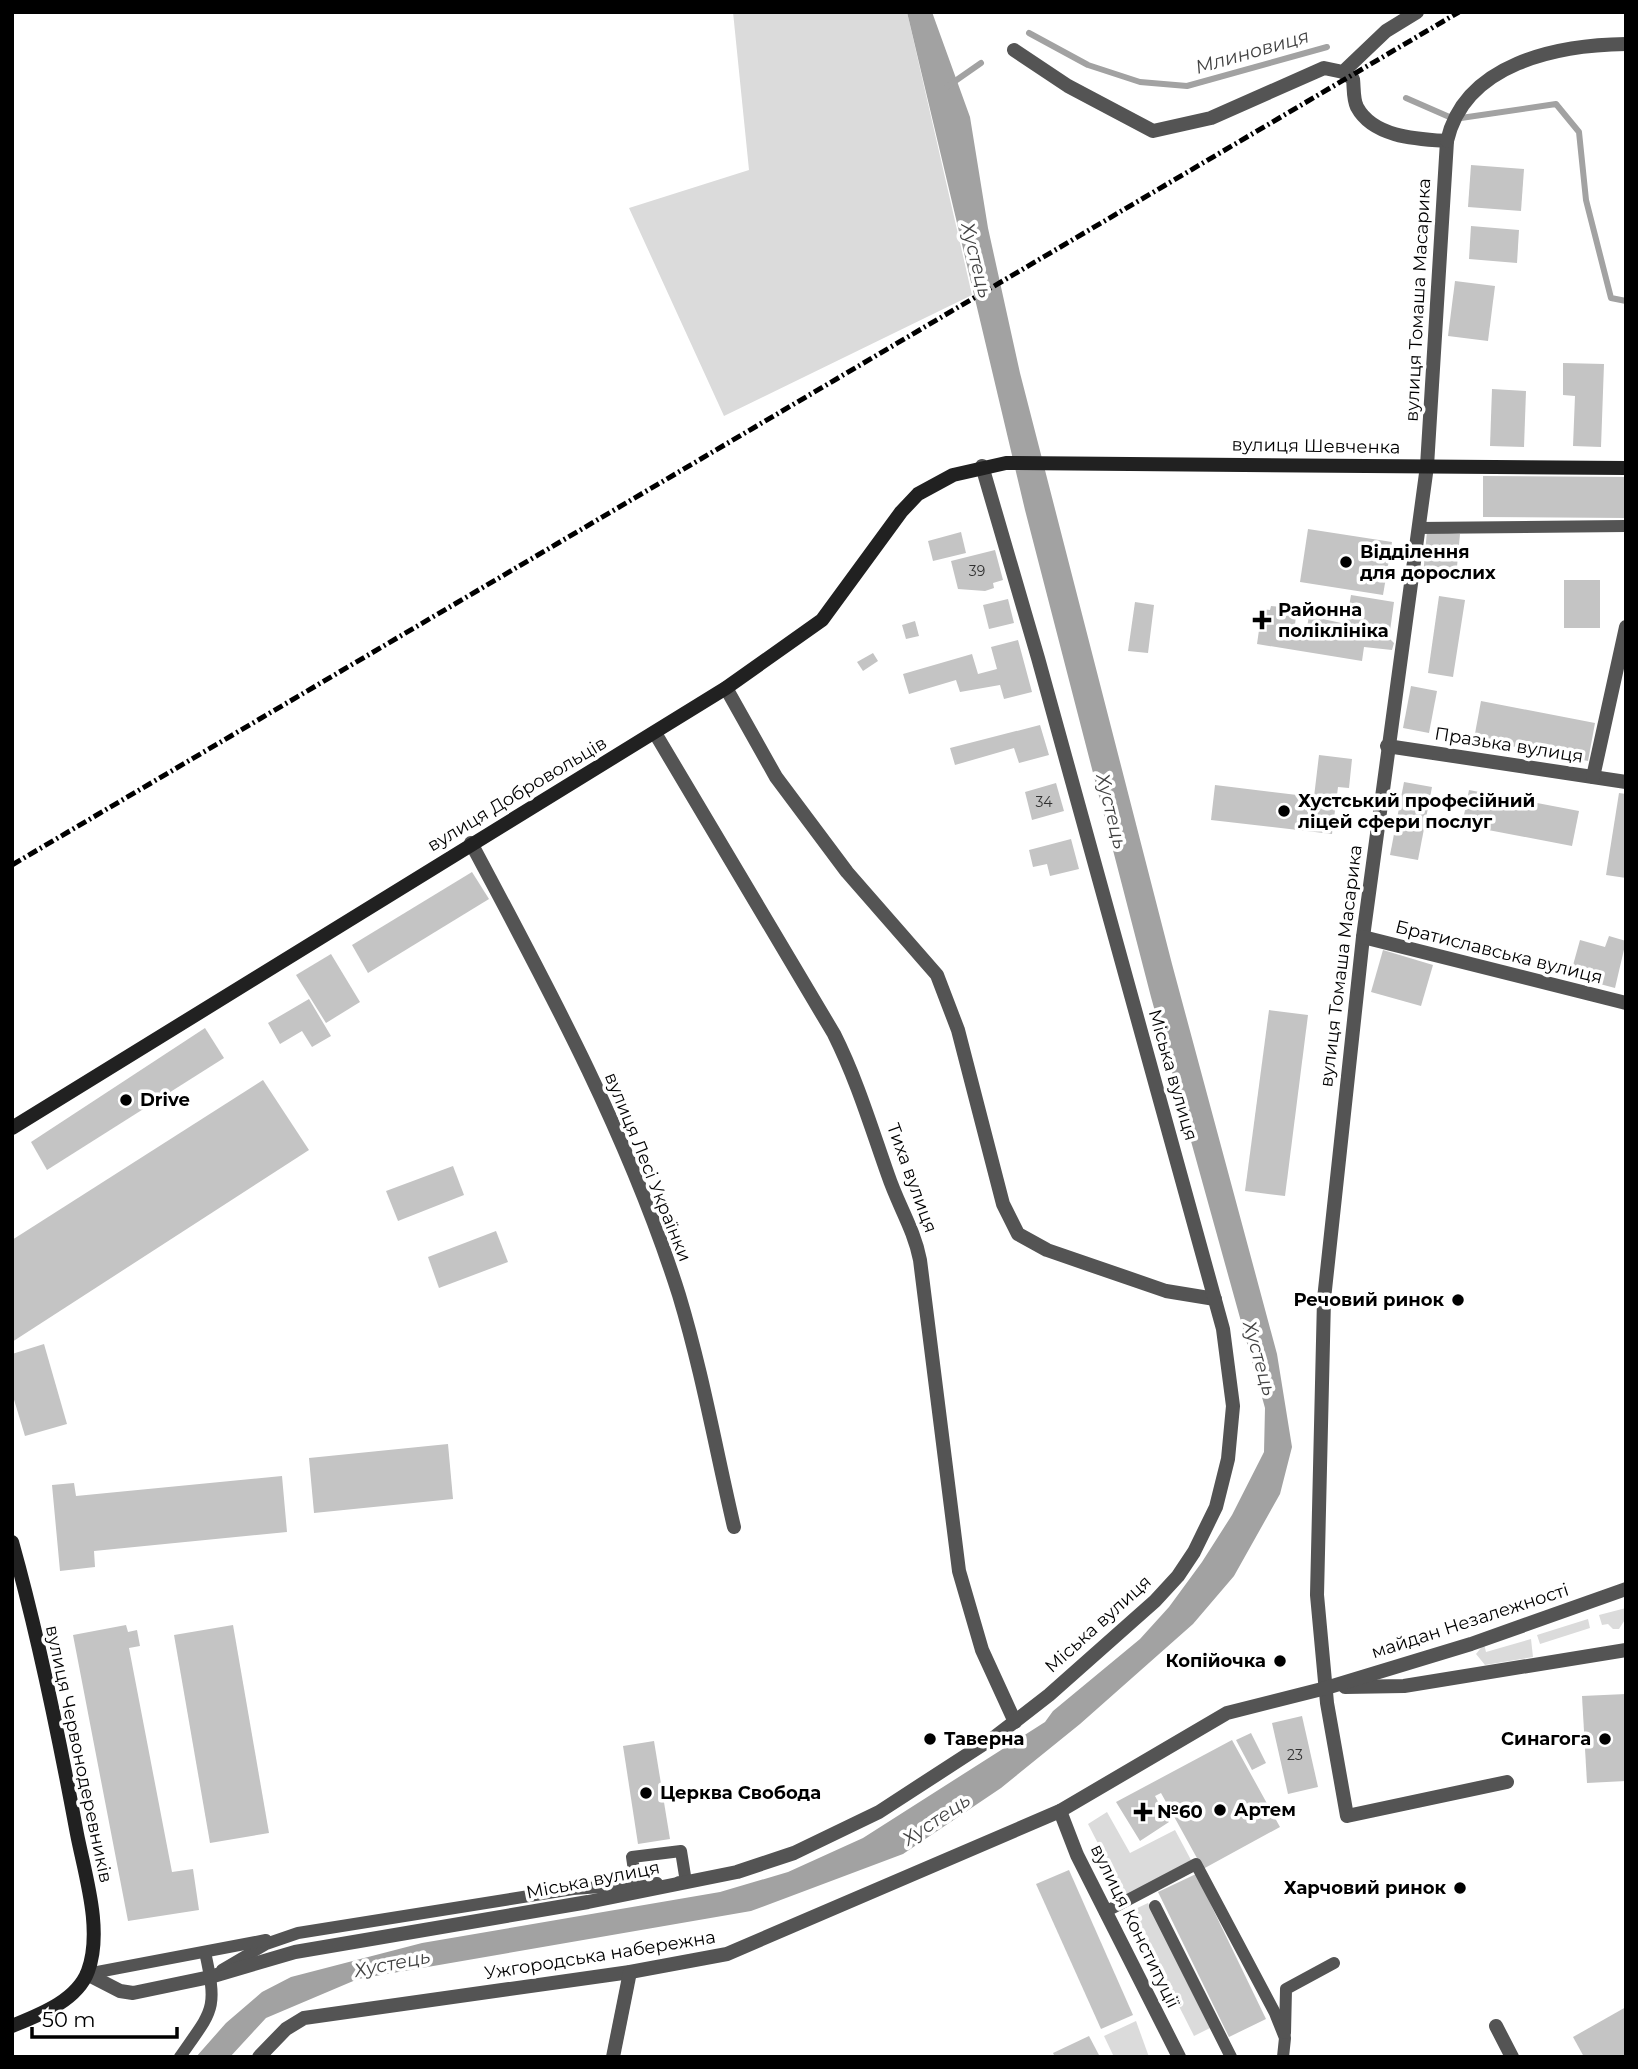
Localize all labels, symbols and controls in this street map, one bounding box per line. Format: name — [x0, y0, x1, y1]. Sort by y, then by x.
water label: Млиновиця — [1192, 24, 1312, 79]
street label: вулиця Томаша Масарика — [1401, 178, 1435, 422]
water label: Хустець — [956, 219, 997, 300]
street label: вулиця Шевченка — [1231, 434, 1401, 458]
place label: Відділення для дорослих — [1360, 541, 1496, 584]
marker: Відділення для дорослих — [1338, 554, 1354, 570]
house number: 39 — [969, 562, 985, 580]
place label: Районна поліклініка — [1278, 599, 1389, 642]
marker: Районна поліклініка — [1252, 610, 1272, 630]
street label: Празька вулиця — [1433, 722, 1585, 768]
street label: вулиця Добровольців — [423, 732, 611, 856]
water label: Хустець — [1091, 770, 1132, 851]
place label: Хустський професійний ліцей сфери послуг — [1298, 790, 1535, 833]
house number: 34 — [1035, 793, 1053, 811]
marker: Хустський професійний ліцей сфери послуг — [1276, 803, 1292, 819]
street label: вулиця Томаша Масарика — [1315, 844, 1367, 1088]
street label: Братиславська вулиця — [1393, 916, 1605, 988]
street label: Міська вулиця — [1144, 1007, 1202, 1143]
street label: вулиця Лесі Українки — [600, 1069, 696, 1265]
place label: Drive — [140, 1089, 190, 1111]
marker: Drive — [118, 1092, 134, 1108]
street label: Тиха вулиця — [882, 1120, 942, 1236]
place label: Речовий ринок — [1293, 1289, 1444, 1311]
marker: Речовий ринок — [1450, 1292, 1466, 1308]
water label: Хустець — [1238, 1317, 1281, 1398]
street label: Міська вулиця — [1040, 1570, 1156, 1678]
street label: майдан Незалежності — [1369, 1579, 1571, 1663]
street label: вулиця Червонодеревників — [41, 1623, 117, 1885]
place label: Копійочка — [1166, 1650, 1266, 1672]
marker: Копійочка — [1272, 1653, 1288, 1669]
place label: Таверна — [944, 1728, 1024, 1750]
place label: Синагога — [1501, 1728, 1591, 1750]
marker: Таверна — [922, 1731, 938, 1747]
marker: Синагога — [1597, 1731, 1613, 1747]
house number: 23 — [1287, 1746, 1303, 1764]
place label: Церква Свобода — [660, 1782, 821, 1804]
marker: Церква Свобода — [638, 1785, 654, 1801]
water label: Хустець — [897, 1788, 975, 1851]
place label: Артем — [1234, 1799, 1296, 1821]
place label: №60 — [1157, 1801, 1203, 1823]
marker: Артем — [1212, 1802, 1228, 1818]
marker: №60 — [1135, 1804, 1151, 1820]
street label: вулиця Конституції — [1086, 1841, 1184, 2012]
street label: Міська вулиця — [524, 1856, 662, 1904]
place label: Харчовий ринок — [1284, 1877, 1446, 1899]
marker: Харчовий ринок — [1452, 1880, 1468, 1896]
street label: Ужгородська набережна — [483, 1926, 717, 1984]
water label: Хустець — [351, 1945, 432, 1982]
scale bar — [32, 1996, 177, 2040]
text: 50 m — [42, 2007, 96, 2032]

